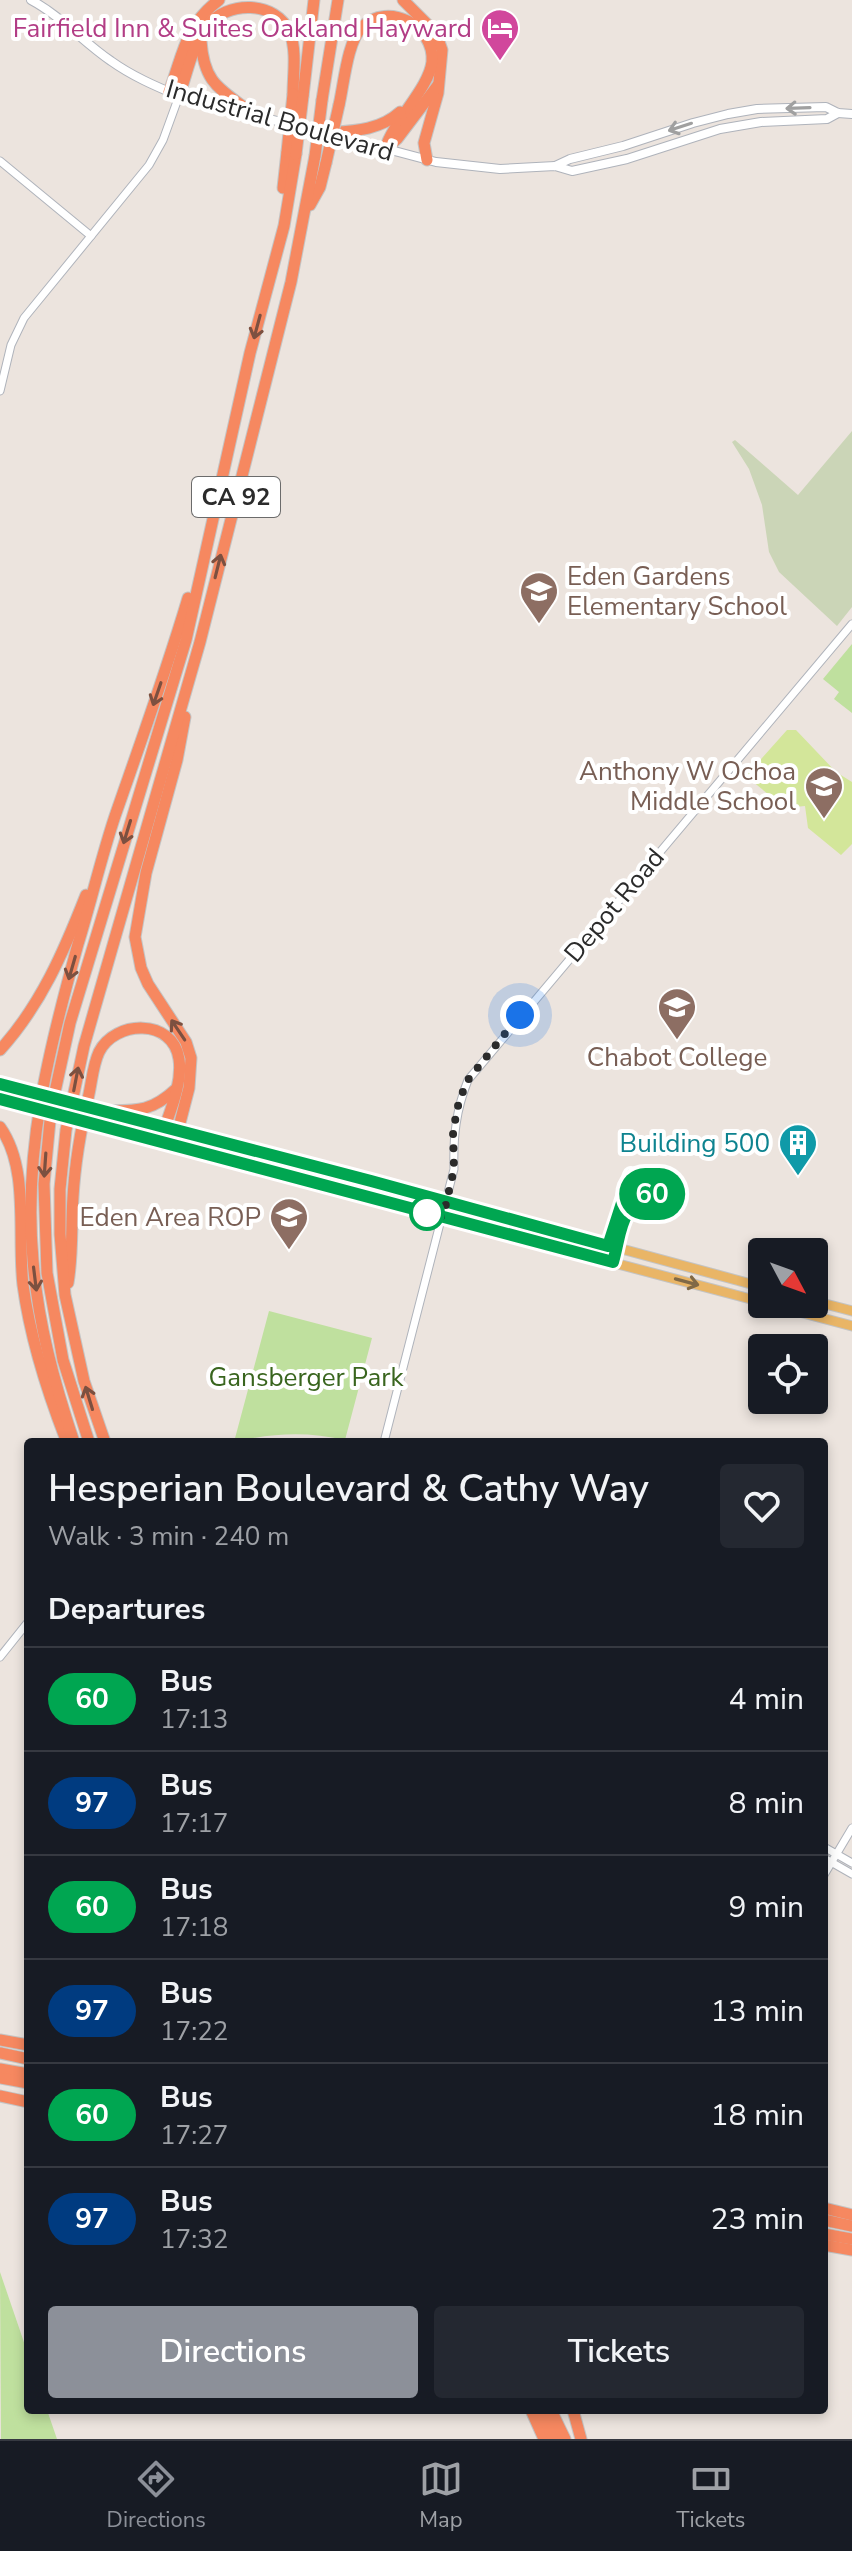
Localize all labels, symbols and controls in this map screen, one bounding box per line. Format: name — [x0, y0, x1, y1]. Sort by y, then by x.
hotel icon: Fairfield Inn & Suites Oakland Hayward — [479, 7, 521, 62]
place label: Fairfield Inn & Suites Oakland Hayward — [13, 11, 472, 46]
street label: Industrial Boulevard — [162, 71, 398, 170]
one-way arrow — [785, 101, 812, 116]
one-way arrow — [668, 121, 693, 135]
one-way arrow — [248, 314, 263, 340]
road number: CA 92 — [192, 477, 280, 517]
one-way arrow — [212, 554, 227, 580]
place label: Eden Gardens Elementary School — [567, 559, 787, 624]
school or university icon: Eden Gardens Elementary School — [518, 570, 560, 625]
one-way arrow — [149, 681, 164, 706]
place label: Anthony W Ochoa Middle School — [579, 754, 796, 819]
school or university icon: Anthony W Ochoa Middle School — [803, 765, 845, 820]
one-way arrow — [119, 820, 134, 845]
street label: Depot Road — [556, 841, 672, 970]
one-way arrow — [64, 954, 79, 980]
school or university icon: Chabot College — [656, 986, 698, 1041]
your location — [500, 995, 540, 1035]
one-way arrow — [170, 1020, 186, 1042]
place label: Chabot College — [587, 1040, 767, 1075]
one-way arrow — [70, 1066, 85, 1092]
building icon: Building 500 — [777, 1122, 819, 1177]
place label: Building 500 — [620, 1126, 770, 1161]
one-way arrow — [37, 1152, 52, 1178]
line badge: 60 — [616, 1168, 688, 1220]
text: 60 — [635, 1175, 669, 1213]
school or university icon: Eden Area ROP — [268, 1196, 310, 1251]
unlabelled marker — [410, 1196, 444, 1230]
place label: Eden Area ROP — [79, 1200, 261, 1235]
north arrow — [748, 1238, 828, 1318]
map controls — [748, 1238, 828, 1414]
one-way arrow — [28, 1266, 43, 1291]
one-way arrow — [674, 1276, 700, 1291]
button: locate — [748, 1334, 828, 1414]
park label: Gansberger Park — [208, 1360, 405, 1395]
one-way arrow — [81, 1385, 96, 1411]
text: Hesperian Boulevard & Cathy Way — [48, 1463, 649, 1514]
button: heart — [720, 1464, 804, 1548]
text: Walk · 3 min · 240 m — [48, 1519, 289, 1554]
text: Departures — [48, 1589, 205, 1630]
text: Bus — [160, 1661, 213, 1702]
text: 4 min — [729, 1679, 804, 1720]
text: 60 — [75, 1680, 109, 1718]
text: 17:13 — [160, 1702, 228, 1737]
text: Bus — [160, 1765, 213, 1806]
text: 8 min — [729, 1783, 804, 1824]
text: 97 — [75, 1784, 109, 1822]
text: 17:17 — [160, 1806, 228, 1841]
text: Bus — [160, 1869, 213, 1910]
text: 9 min — [729, 1887, 804, 1928]
text: 60 — [75, 1888, 109, 1926]
text: 17:18 — [160, 1910, 228, 1945]
text: Bus — [160, 1973, 213, 2014]
text: 13 min — [711, 1991, 804, 2032]
text: 97 — [75, 1992, 109, 2030]
text: 17:22 — [160, 2014, 228, 2049]
text: Bus — [160, 2077, 213, 2118]
text: 18 min — [711, 2095, 804, 2136]
text: 60 — [75, 2096, 109, 2134]
text: 17:27 — [160, 2118, 228, 2153]
text: Bus — [160, 2181, 213, 2222]
text: 23 min — [711, 2199, 804, 2240]
text: 97 — [75, 2200, 109, 2238]
text: 17:32 — [160, 2222, 228, 2257]
button: Directions — [48, 2306, 418, 2398]
button: Tickets — [434, 2306, 804, 2398]
tab: Directions — [107, 2457, 206, 2535]
tab: Map — [419, 2457, 463, 2535]
tab: Tickets — [676, 2457, 745, 2535]

